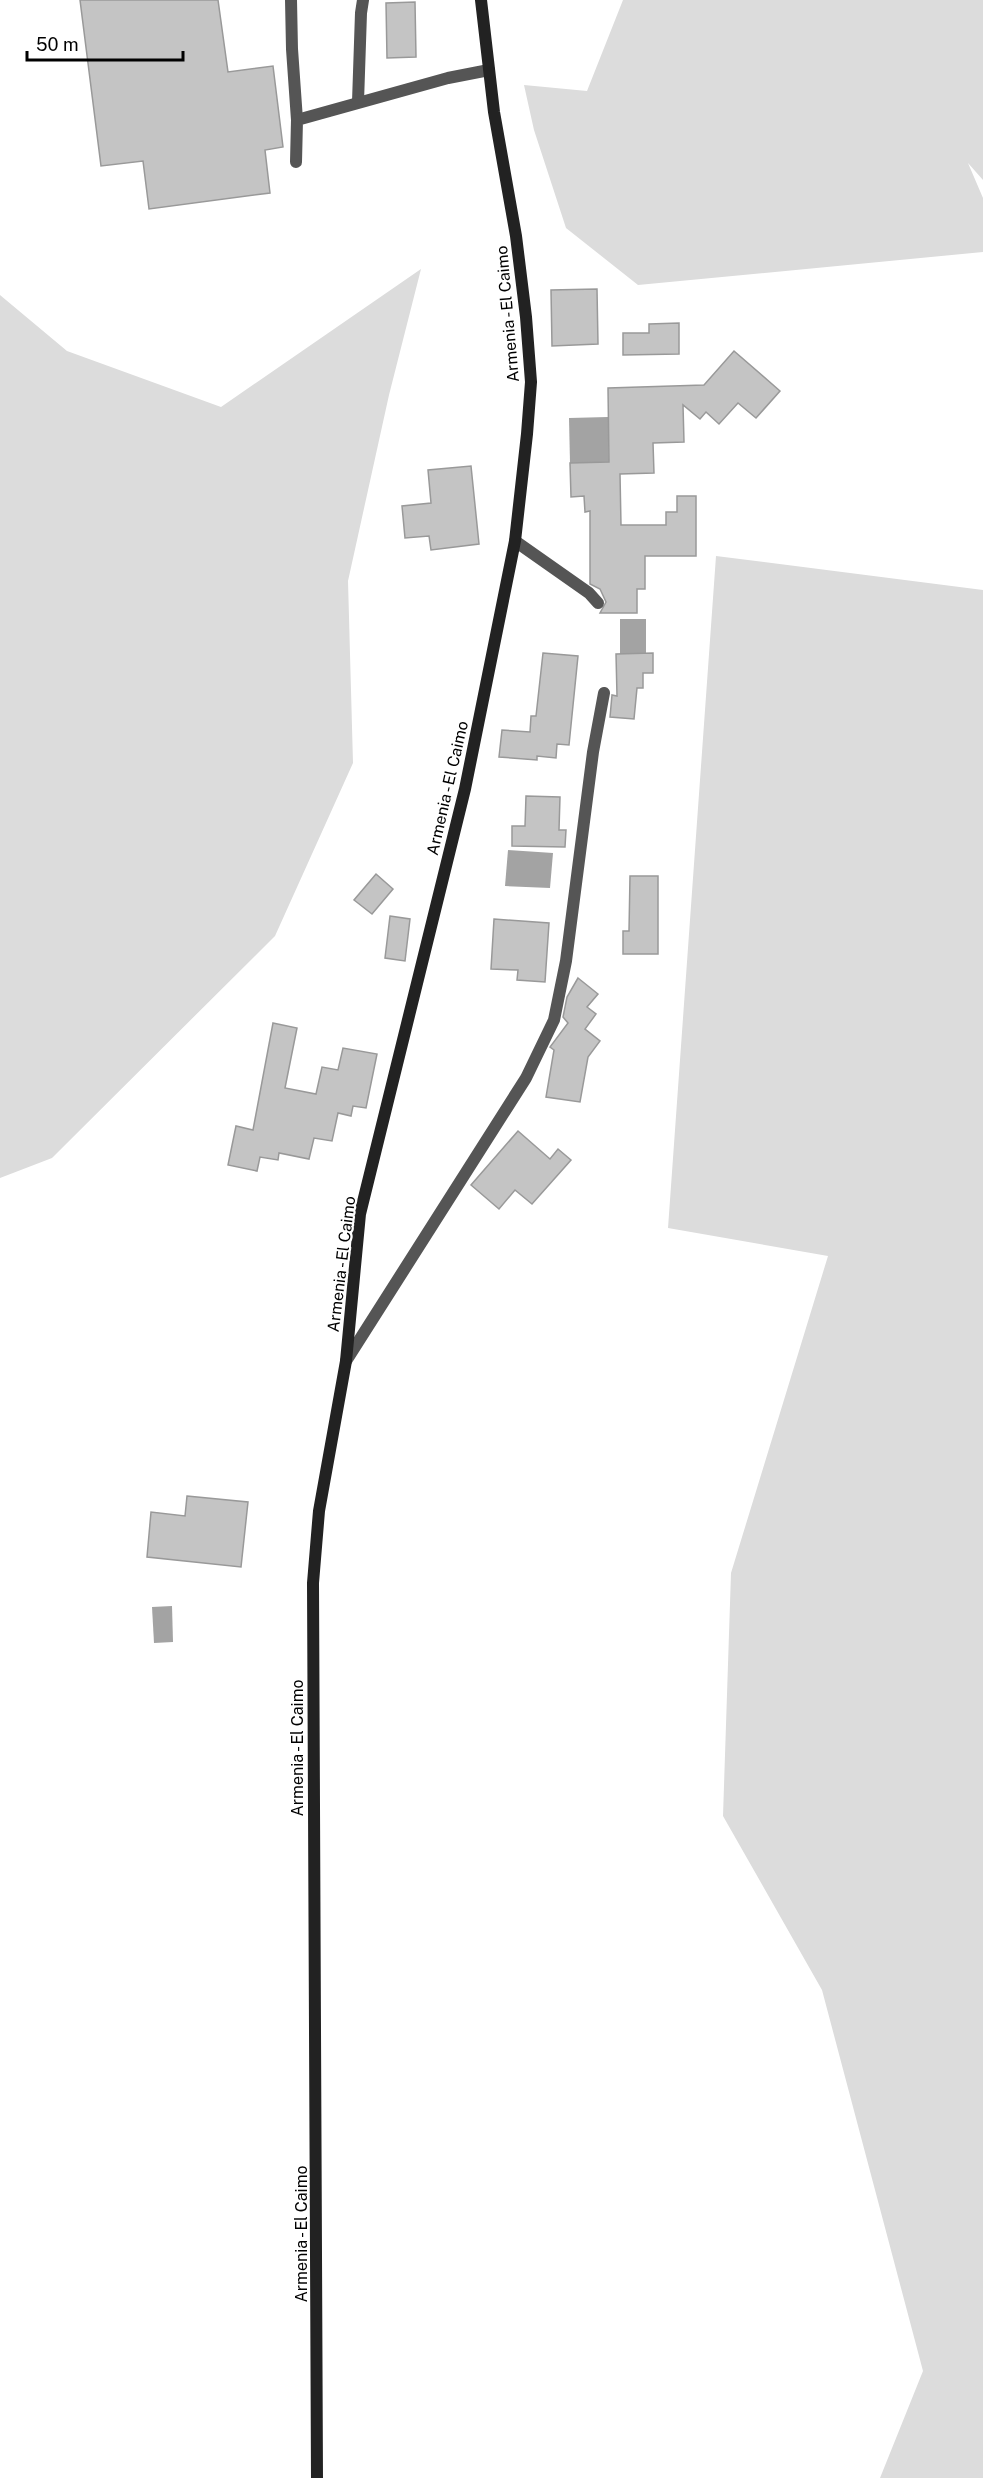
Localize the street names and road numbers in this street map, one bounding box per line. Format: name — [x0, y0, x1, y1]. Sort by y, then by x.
street label: Armenia - El Caimo — [492, 245, 523, 383]
street label: Armenia - El Caimo — [423, 719, 472, 857]
street label: Armenia - El Caimo — [324, 1195, 359, 1333]
street label: Armenia - El Caimo — [288, 1679, 307, 1817]
street label: Armenia - El Caimo — [292, 2165, 311, 2303]

